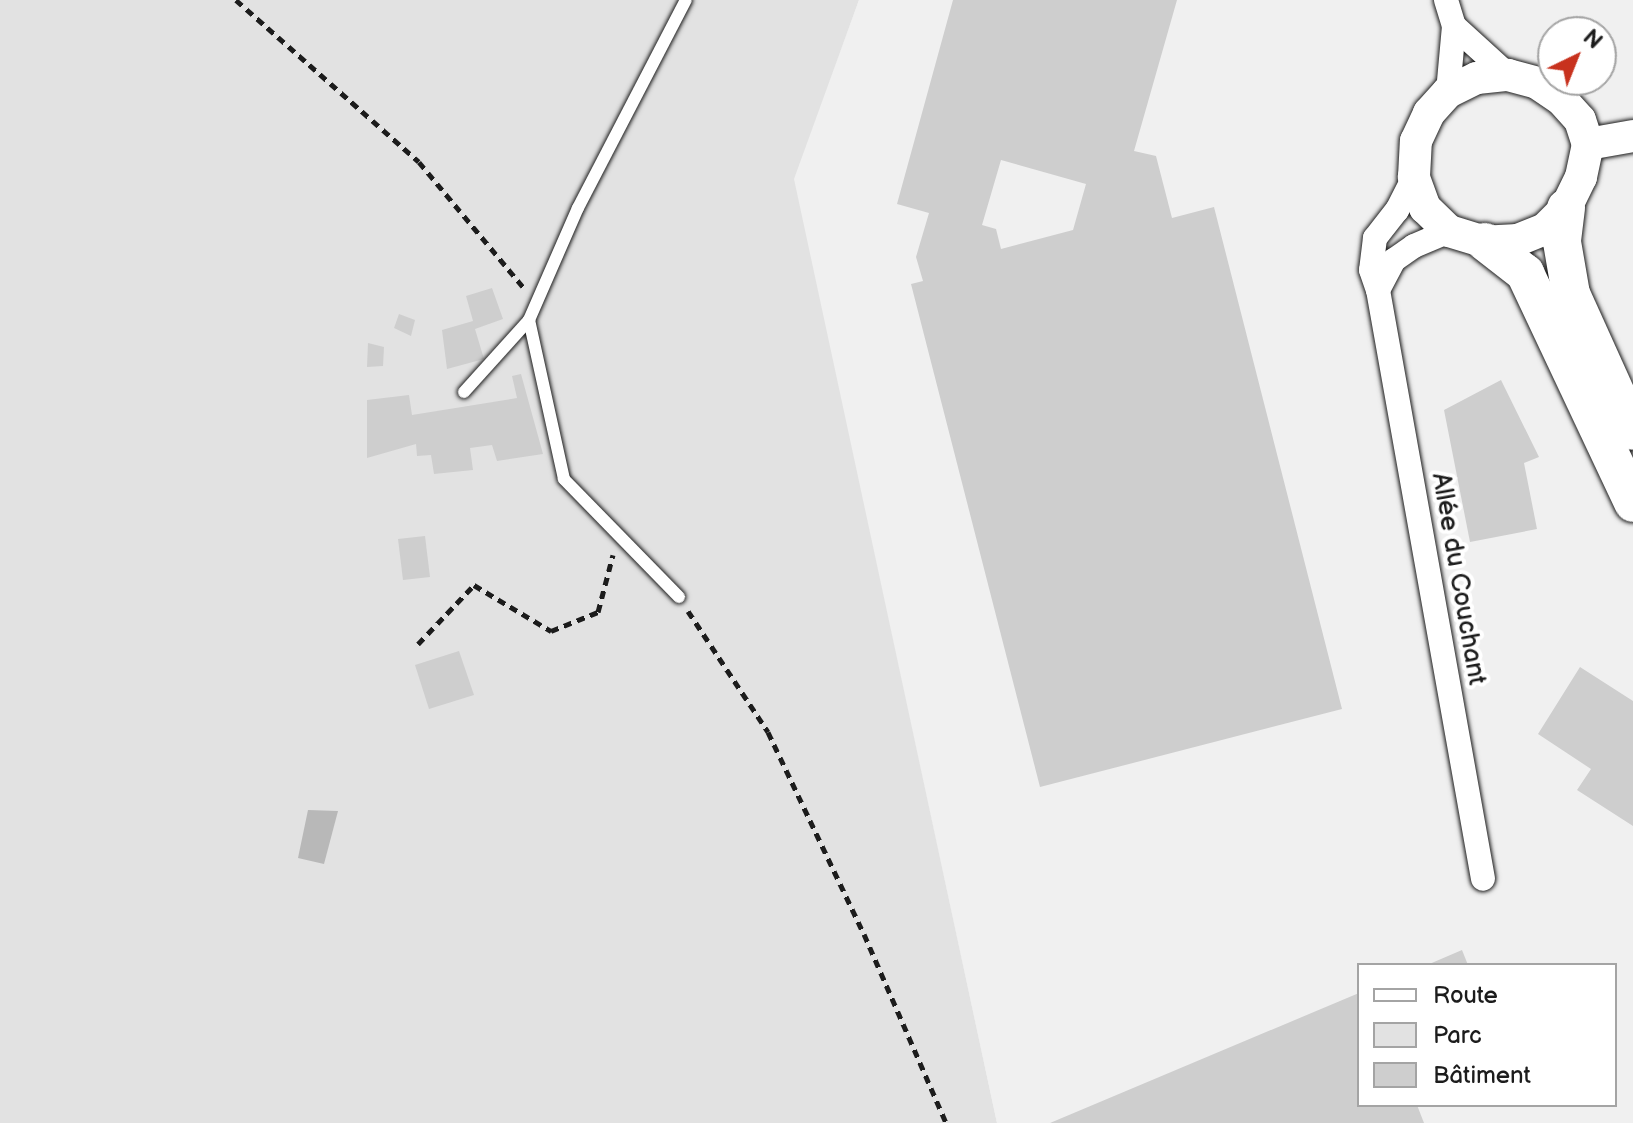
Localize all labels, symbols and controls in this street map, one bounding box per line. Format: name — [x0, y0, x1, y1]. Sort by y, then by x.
north arrow — [1537, 16, 1617, 96]
text: N — [1577, 24, 1608, 55]
street label: Allée du Couchant — [1424, 471, 1492, 687]
legend — [1357, 963, 1617, 1107]
text: Route — [1433, 981, 1498, 1010]
text: Parc — [1433, 1021, 1482, 1050]
text: Bâtiment — [1433, 1061, 1531, 1090]

